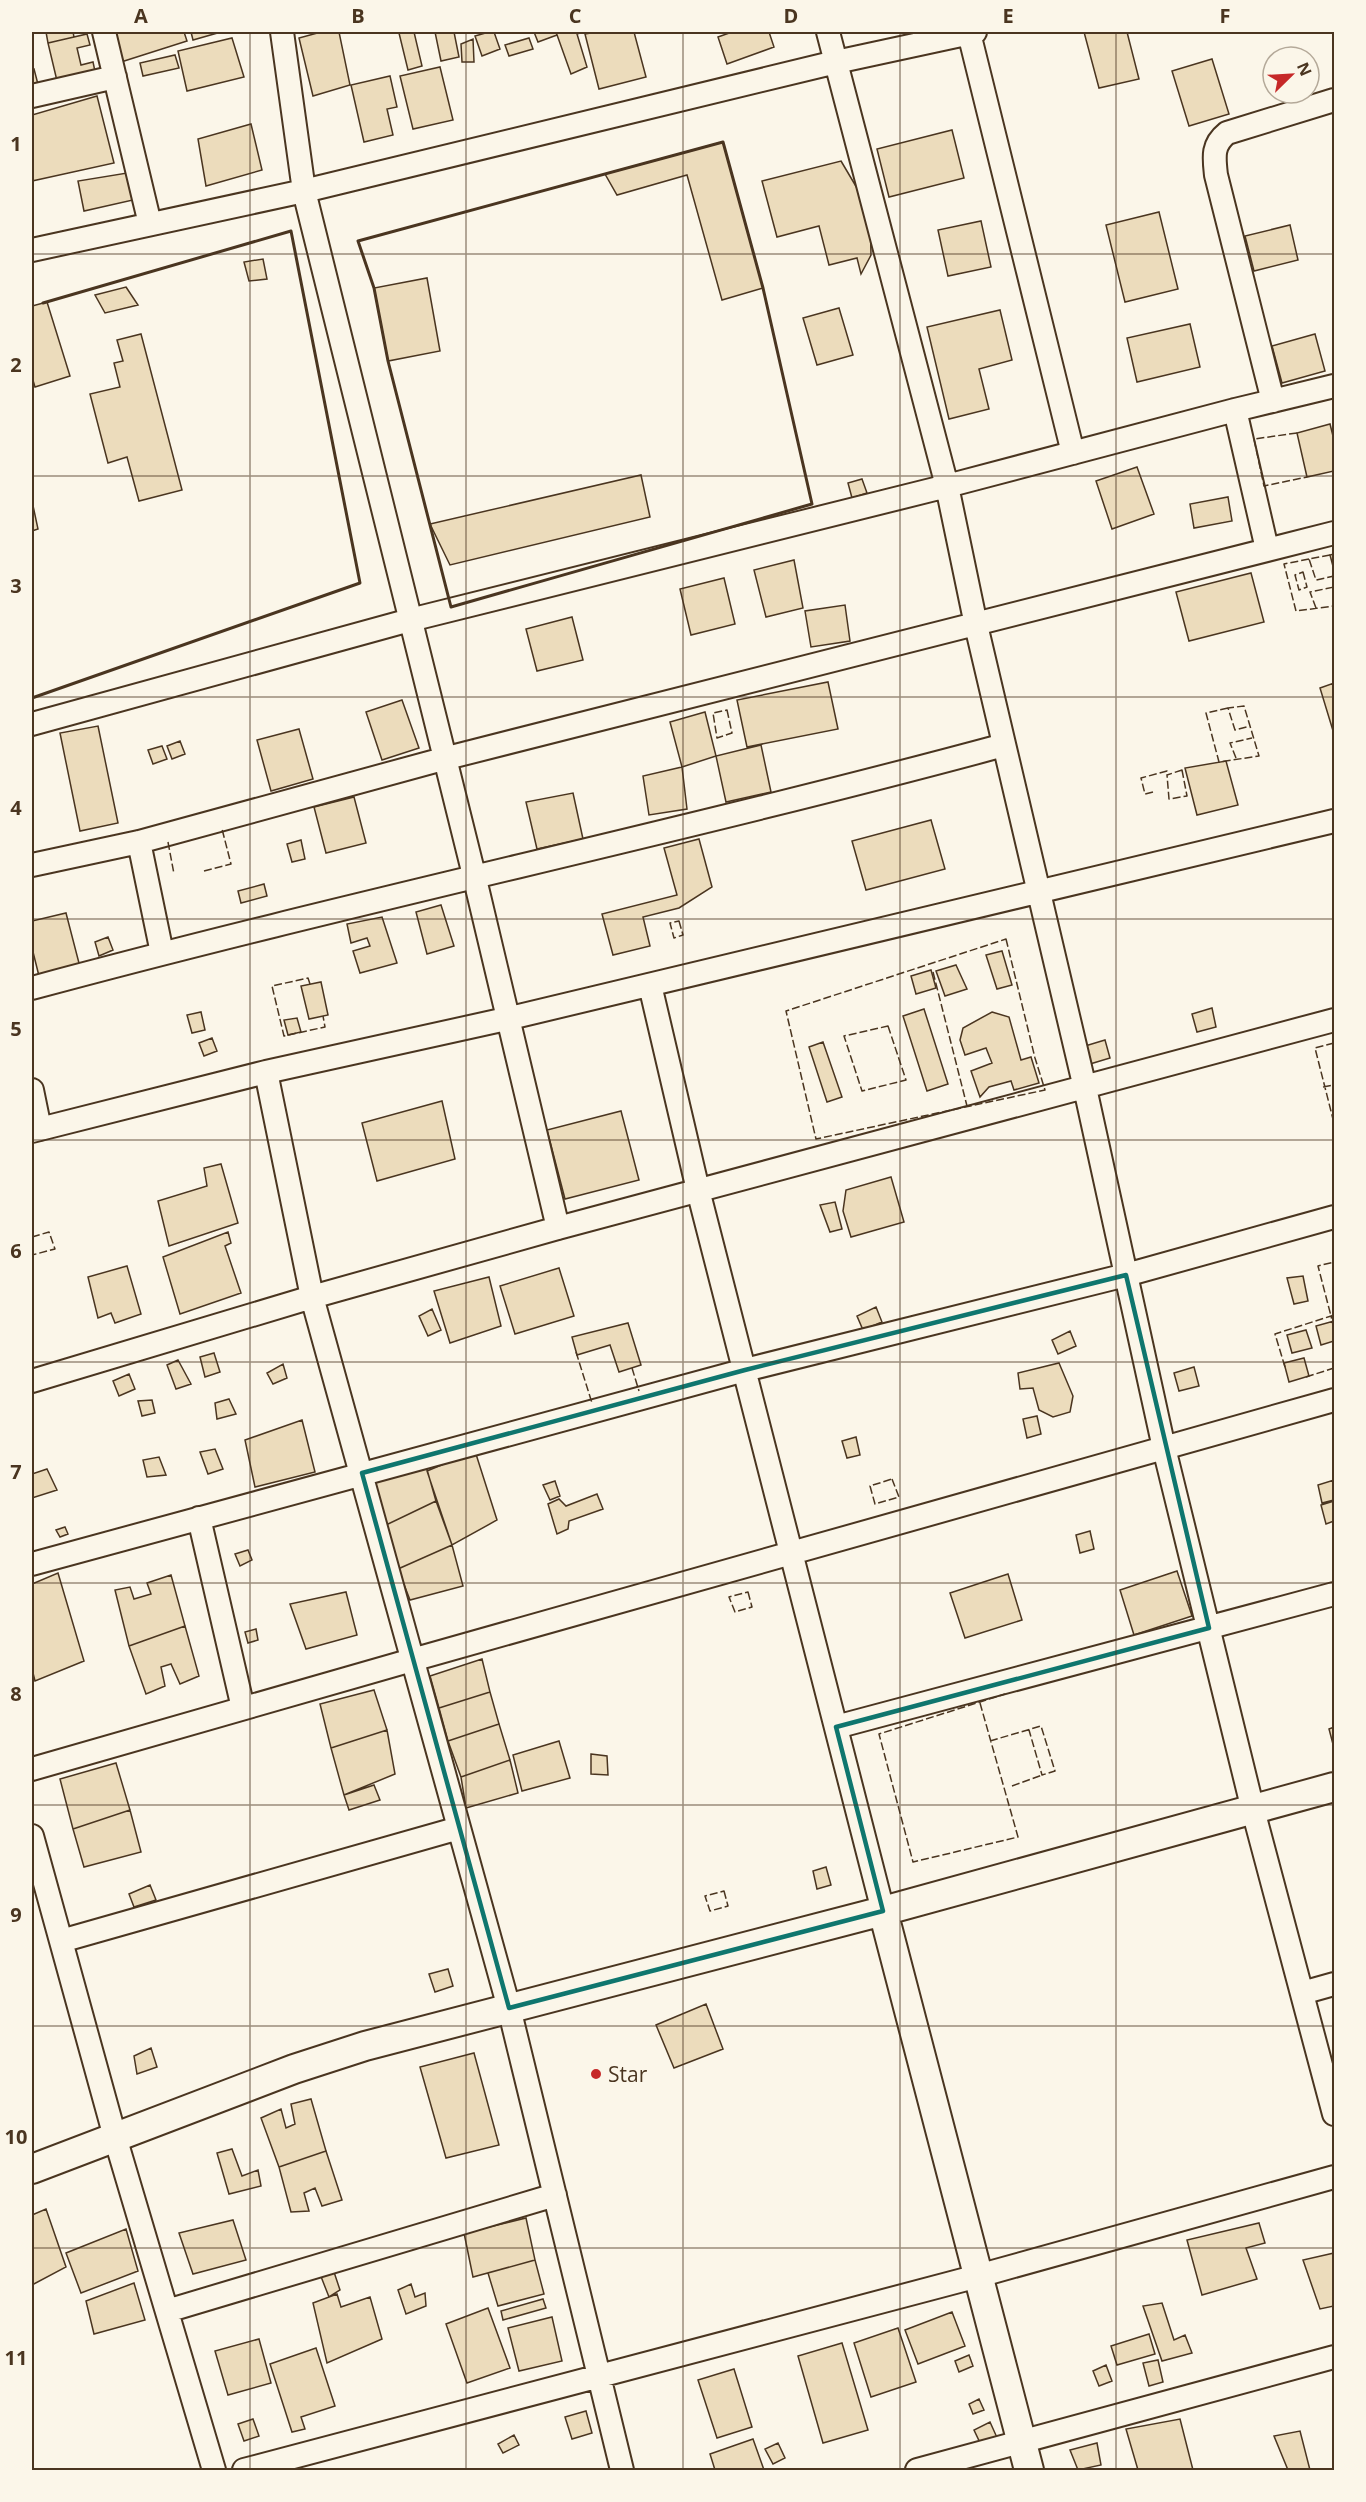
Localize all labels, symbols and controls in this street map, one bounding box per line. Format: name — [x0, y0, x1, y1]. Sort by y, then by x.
text: A — [134, 2, 148, 29]
text: B — [351, 2, 365, 29]
text: C — [569, 2, 582, 29]
text: D — [784, 2, 798, 29]
text: E — [1002, 2, 1014, 29]
text: F — [1220, 2, 1230, 29]
north arrow — [1261, 45, 1321, 105]
text: N — [1292, 58, 1317, 79]
text: 1 — [10, 130, 22, 157]
text: 2 — [10, 351, 22, 378]
text: 3 — [10, 572, 22, 599]
text: 4 — [10, 794, 22, 821]
text: 5 — [10, 1015, 22, 1042]
text: 6 — [10, 1237, 22, 1264]
text: 7 — [10, 1458, 22, 1485]
text: 8 — [10, 1680, 22, 1707]
text: 9 — [10, 1901, 22, 1928]
place label: Star — [608, 2060, 648, 2088]
marker: Star — [589, 2067, 603, 2081]
text: 10 — [5, 2123, 27, 2150]
text: 11 — [5, 2344, 27, 2371]

